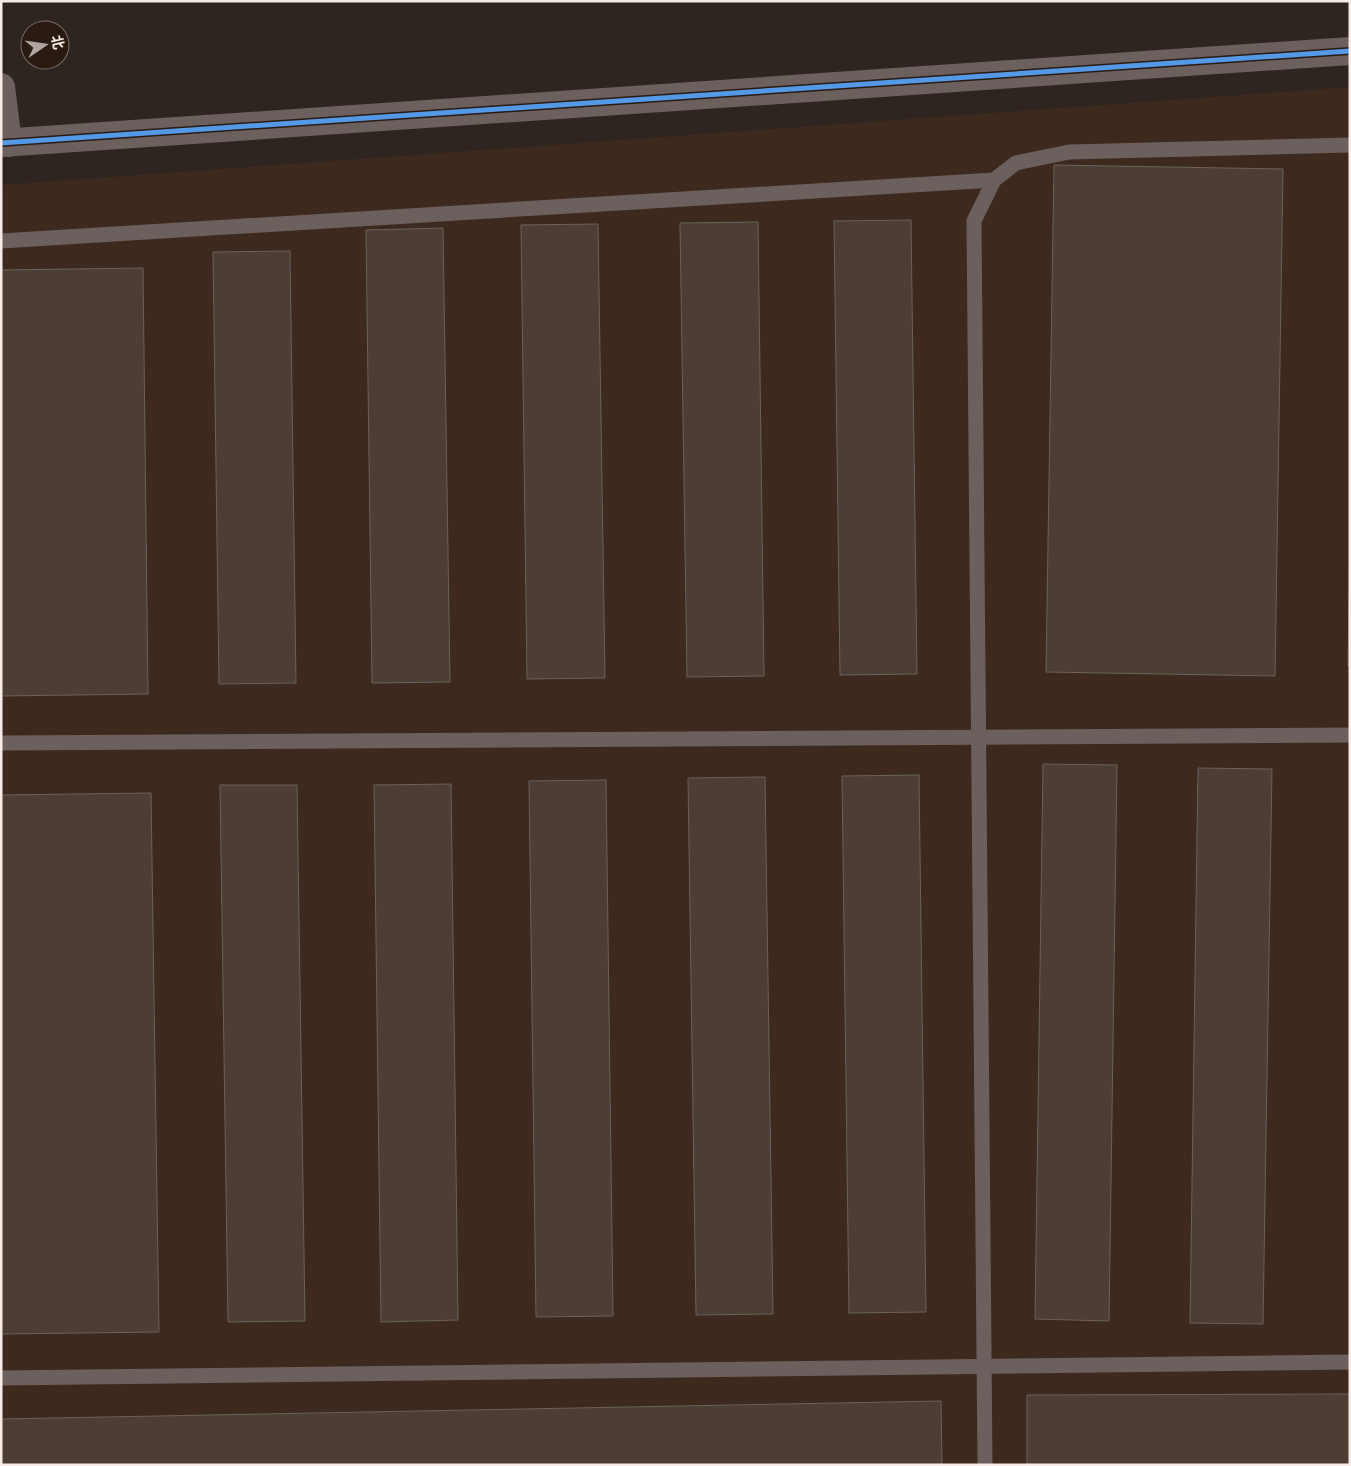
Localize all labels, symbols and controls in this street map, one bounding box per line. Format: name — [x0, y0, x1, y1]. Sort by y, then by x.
north arrow — [20, 20, 70, 70]
text: 北 — [48, 33, 68, 51]

